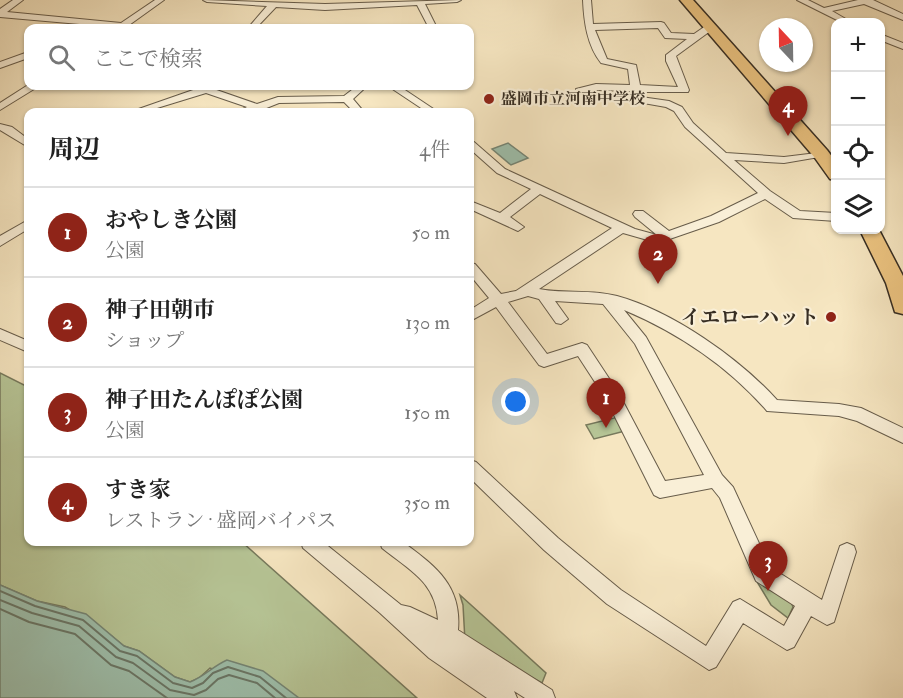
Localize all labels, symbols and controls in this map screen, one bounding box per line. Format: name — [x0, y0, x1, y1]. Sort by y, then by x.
north arrow — [759, 18, 813, 72]
map controls — [831, 18, 885, 234]
button: + — [831, 18, 885, 72]
search box — [24, 24, 474, 90]
icon: search — [45, 41, 78, 74]
text: ここで検索 — [93, 45, 203, 73]
button: − — [831, 72, 885, 126]
pin: 4 — [768, 86, 808, 136]
place label: 盛岡市立河南中学校 — [501, 89, 646, 109]
marker: 盛岡市立河南中学校 — [482, 92, 496, 106]
button: locate — [831, 126, 885, 180]
text: 周辺 — [48, 134, 100, 166]
text: 4件 — [419, 137, 450, 162]
button: layers — [831, 180, 885, 234]
text: おやしき公園 — [105, 206, 237, 234]
text: 1 — [64, 220, 71, 245]
text: 50 m — [411, 220, 450, 245]
pin: 2 — [638, 234, 678, 284]
text: 公園 — [105, 238, 145, 263]
text: 神子田朝市 — [105, 296, 215, 324]
place label: イエローハット — [681, 305, 819, 330]
text: 2 — [62, 310, 73, 335]
text: 130 m — [405, 310, 450, 335]
marker: イエローハット — [824, 310, 838, 324]
text: ショップ — [105, 328, 185, 353]
pin: 1 — [586, 378, 626, 428]
text: 神子田たんぽぽ公園 — [105, 386, 303, 414]
your location — [501, 387, 530, 416]
text: 3 — [64, 400, 71, 425]
text: 150 m — [404, 400, 450, 425]
text: 公園 — [105, 418, 145, 443]
text: すき家 — [105, 476, 171, 504]
text: 4 — [62, 490, 73, 515]
text: 350 m — [404, 490, 450, 515]
text: レストラン · 盛岡バイパス — [105, 508, 336, 533]
pin: 3 — [748, 542, 788, 591]

